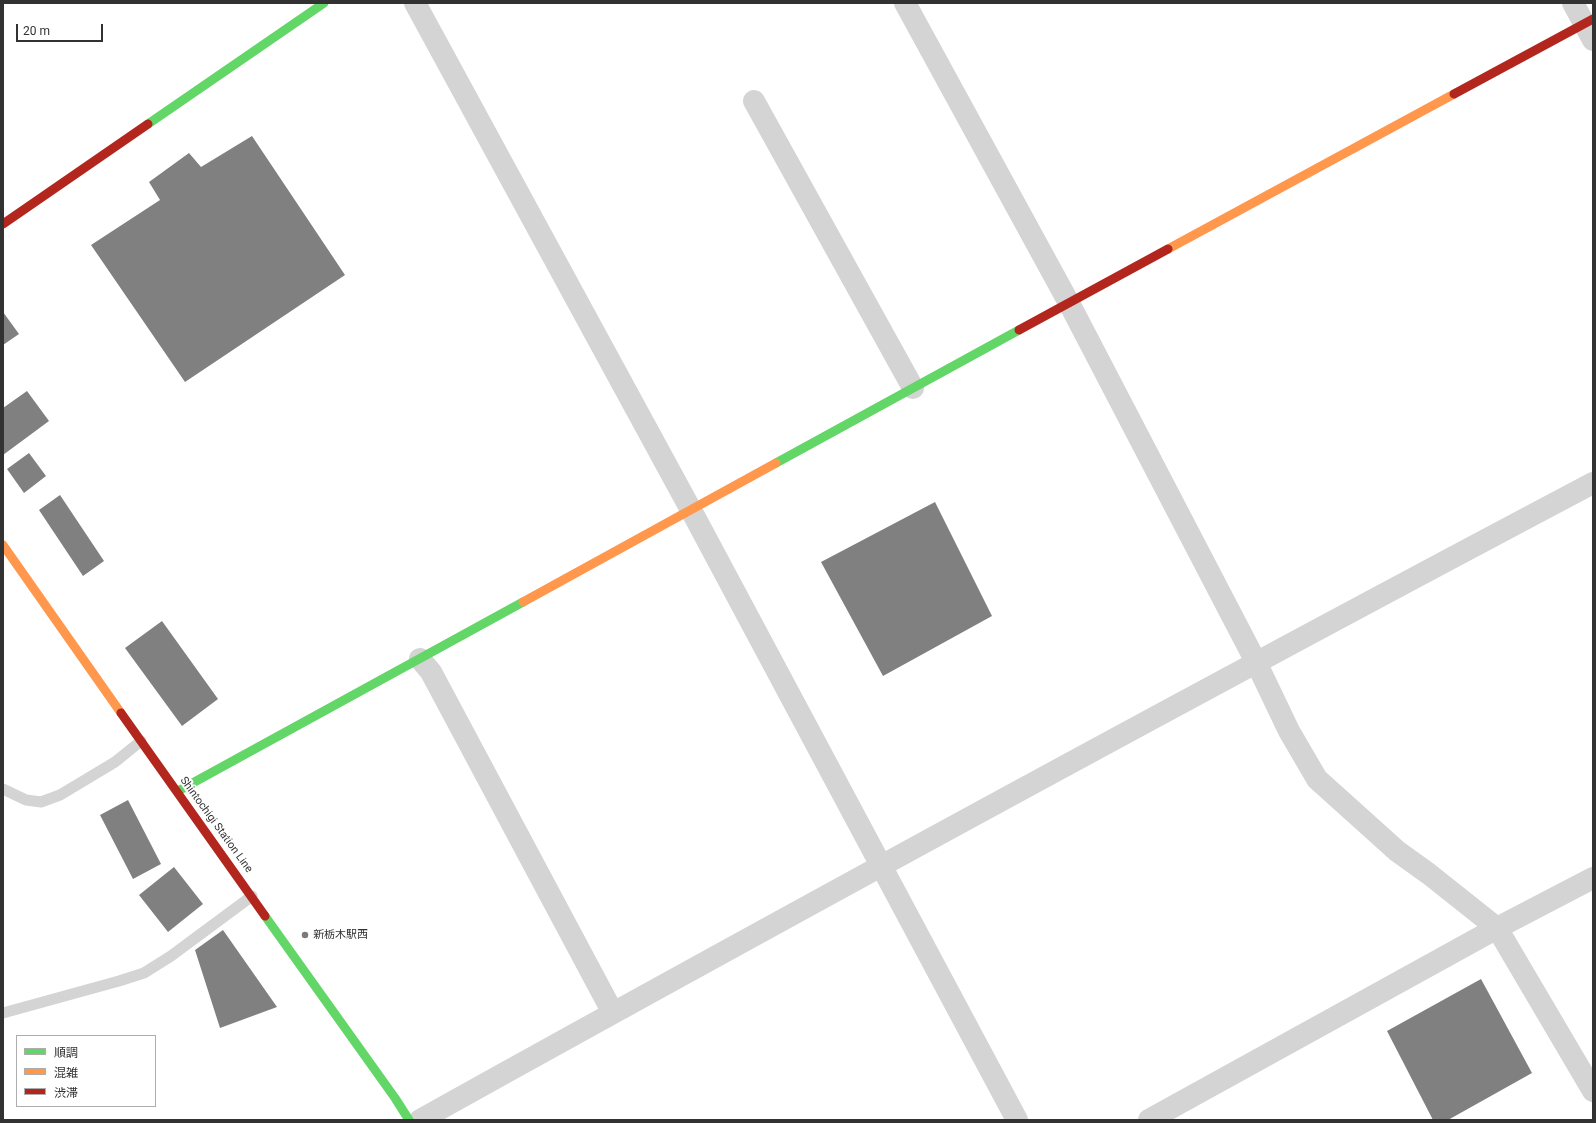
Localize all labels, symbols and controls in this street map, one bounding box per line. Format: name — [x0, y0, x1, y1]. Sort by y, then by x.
scale bar — [18, 16, 105, 42]
text: 20 m — [23, 24, 50, 38]
street label: Shintochigi Station Line — [177, 775, 255, 875]
place label: 新栃木駅西 — [313, 928, 368, 942]
marker: 新栃木駅西 — [300, 930, 310, 940]
legend — [16, 1035, 156, 1107]
text: 順調 — [54, 1046, 78, 1060]
text: 混雑 — [54, 1066, 78, 1080]
text: 渋滞 — [54, 1086, 78, 1100]

